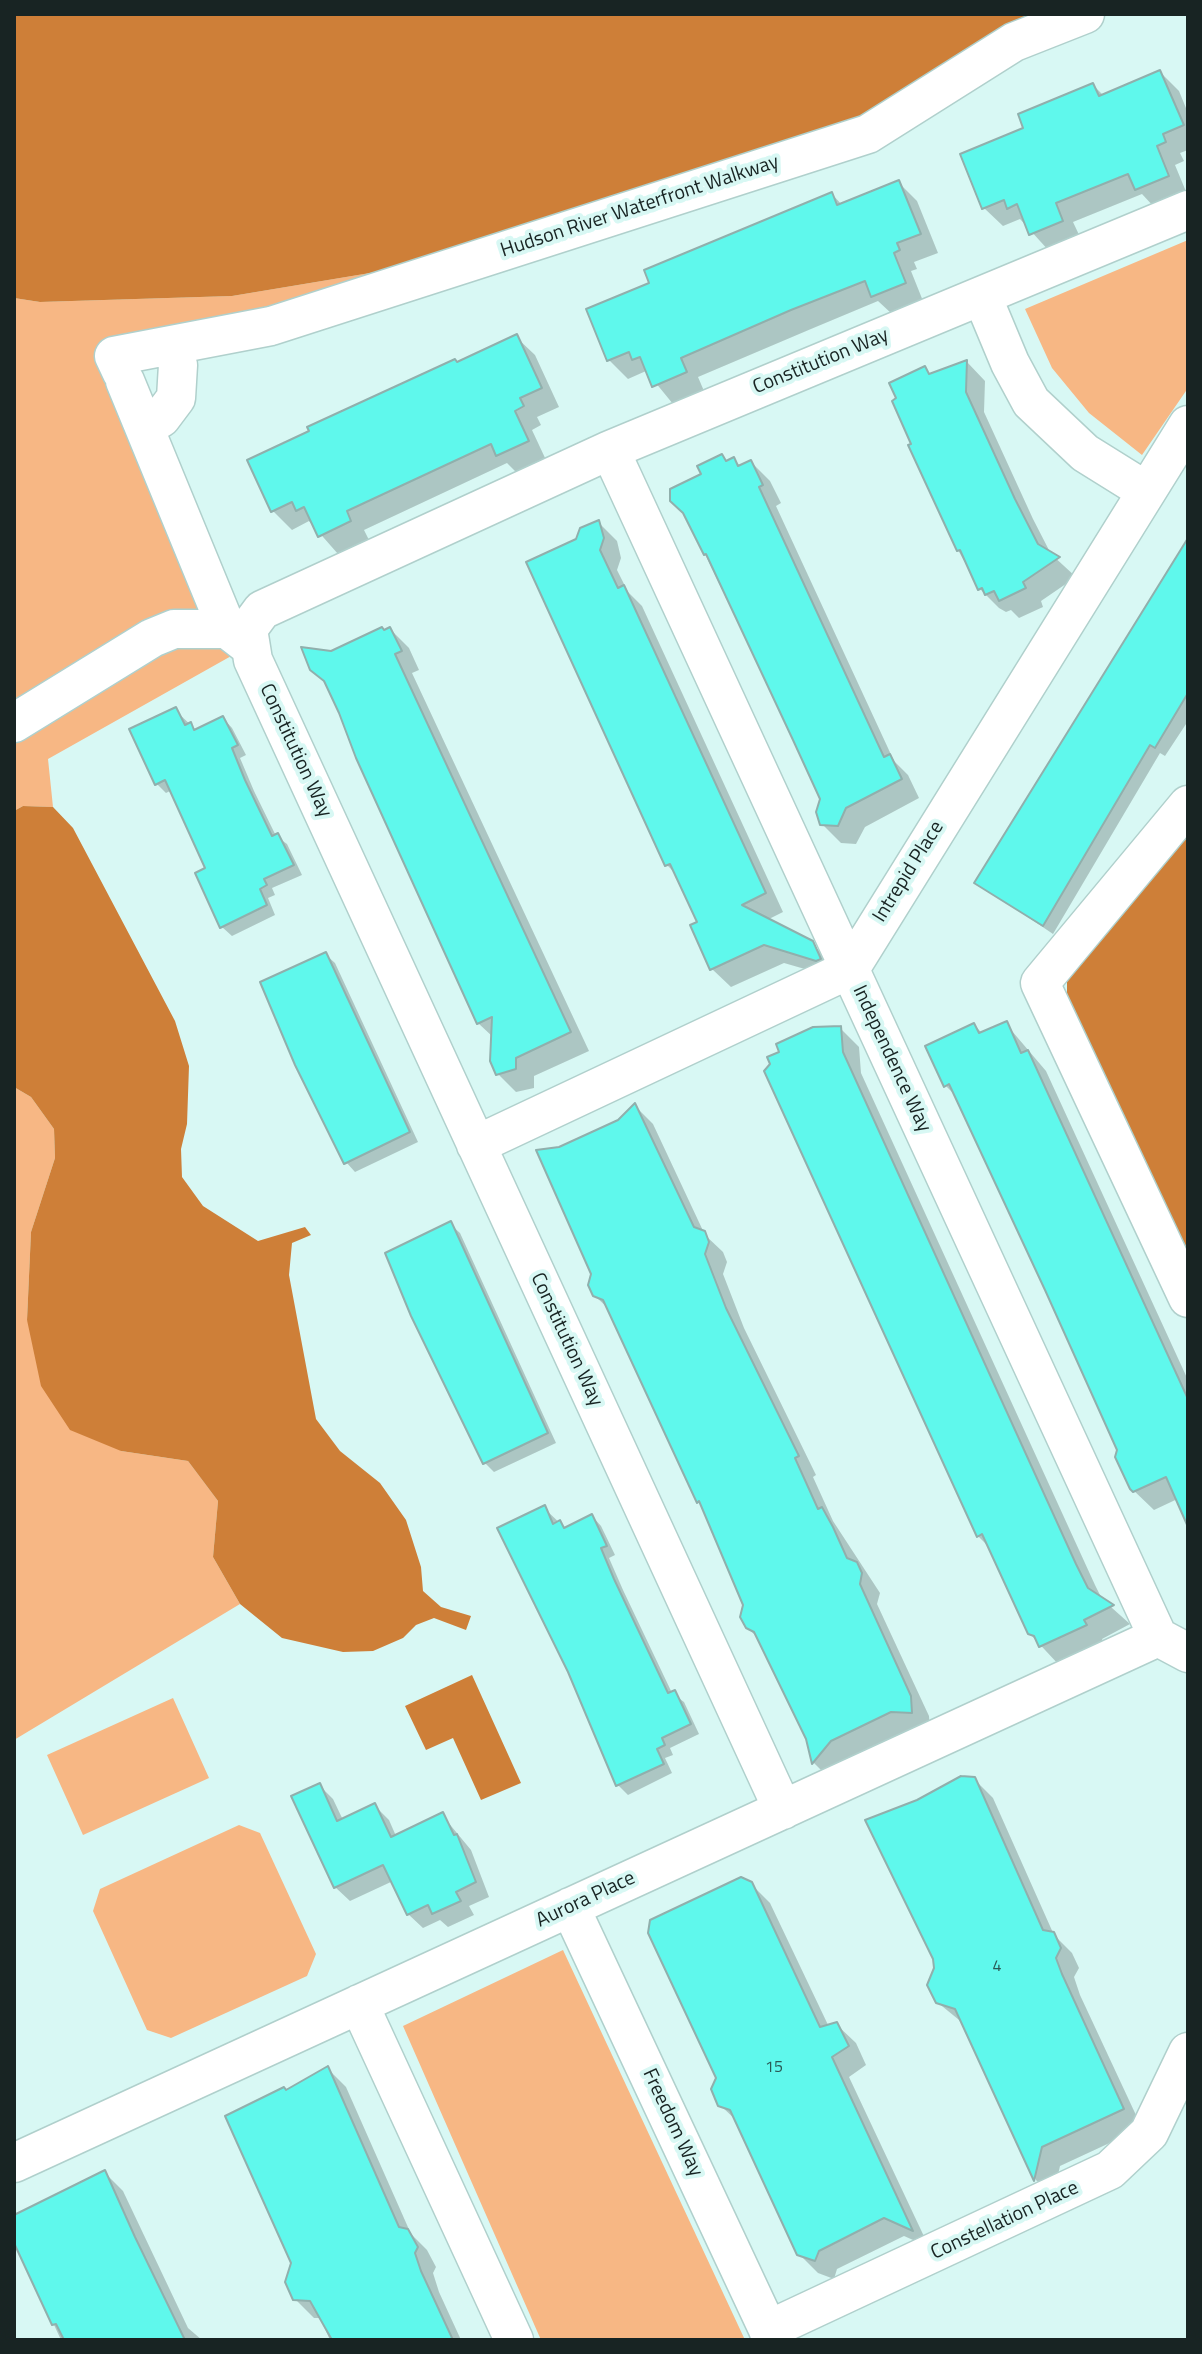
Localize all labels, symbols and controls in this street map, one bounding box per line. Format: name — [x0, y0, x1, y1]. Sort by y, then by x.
street label: Hudson River Waterfront Walkway — [498, 151, 782, 263]
street label: Constitution Way — [750, 324, 892, 400]
street label: Constitution Way — [254, 680, 336, 822]
street label: Intrepid Place — [868, 817, 950, 927]
street label: Independence Way — [846, 982, 936, 1136]
street label: Constitution Way — [525, 1269, 607, 1411]
street label: Aurora Place — [533, 1867, 639, 1933]
house number: 4 — [993, 1957, 1001, 1977]
house number: 15 — [765, 2058, 783, 2078]
street label: Freedom Way — [637, 2065, 707, 2181]
street label: Constellation Place — [927, 2176, 1083, 2266]

